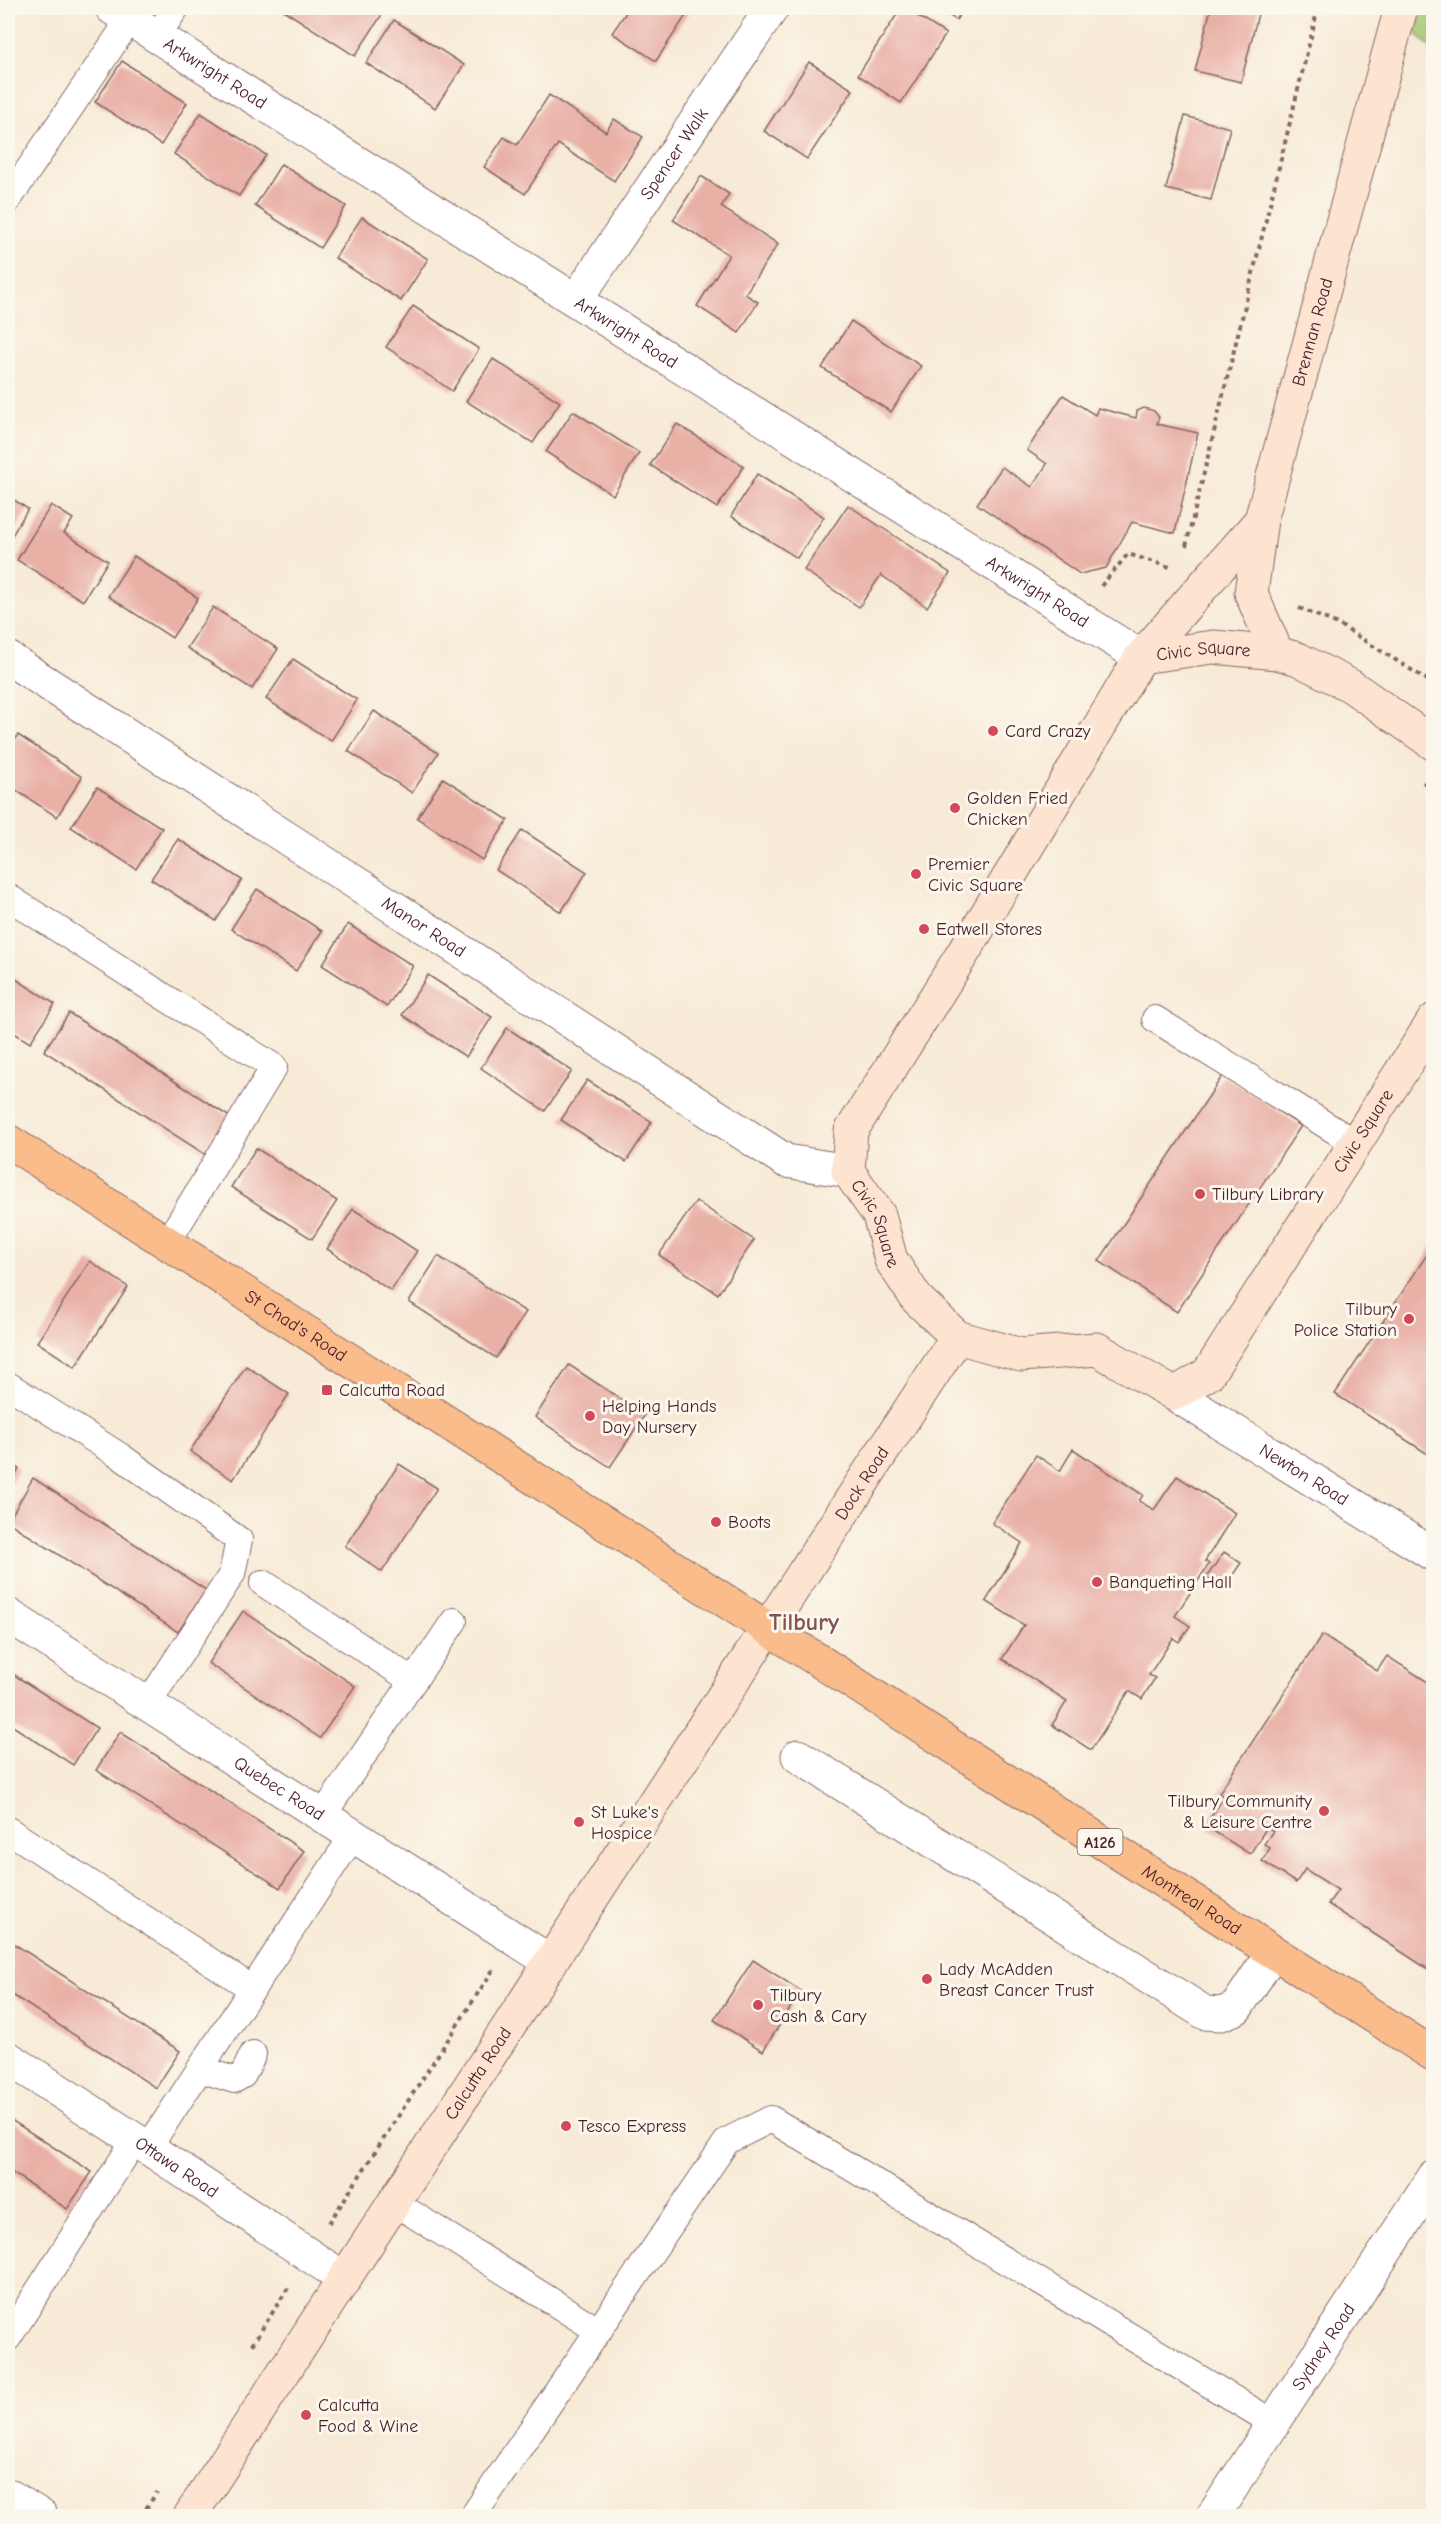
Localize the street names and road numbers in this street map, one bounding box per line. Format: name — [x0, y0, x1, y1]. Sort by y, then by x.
street label: Arkwright Road — [160, 33, 270, 114]
street label: Spencer Walk — [636, 104, 713, 204]
street label: Brennan Road — [1288, 276, 1338, 388]
street label: Arkwright Road — [571, 293, 681, 373]
street label: Arkwright Road — [982, 552, 1092, 632]
street label: Civic Square — [1155, 637, 1252, 666]
street label: Manor Road — [377, 892, 469, 962]
street label: Civic Square — [1329, 1086, 1398, 1177]
street label: Civic Square — [846, 1175, 903, 1272]
street label: St Chad's Road — [241, 1286, 350, 1366]
street label: Newton Road — [1255, 1440, 1352, 1510]
street label: Dock Road — [831, 1443, 894, 1524]
street label: Quebec Road — [230, 1752, 328, 1825]
road number: A126 — [1078, 1829, 1122, 1855]
street label: Montreal Road — [1138, 1861, 1245, 1940]
street label: Calcutta Road — [441, 2023, 516, 2124]
street label: Ottawa Road — [131, 2133, 222, 2203]
street label: Sydney Road — [1288, 2300, 1360, 2394]

